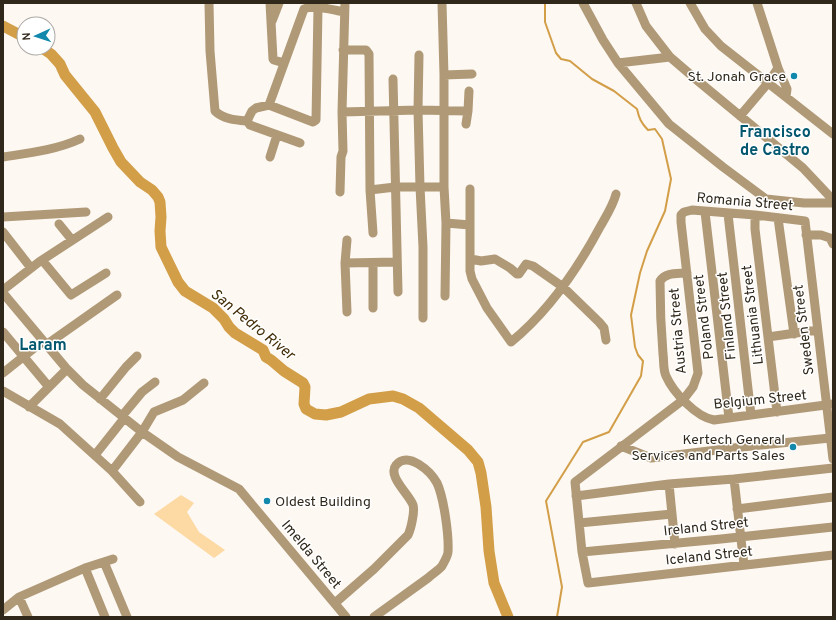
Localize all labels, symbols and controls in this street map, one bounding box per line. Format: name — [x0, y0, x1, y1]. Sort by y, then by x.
north arrow — [16, 16, 56, 56]
text: N — [20, 32, 34, 41]
place label: St. Jonah Grace — [687, 69, 786, 86]
marker: St. Jonah Grace — [789, 71, 799, 81]
district label: Francisco de Castro — [739, 123, 811, 161]
street label: Romania Street — [696, 190, 794, 215]
street label: Lithuania Street — [739, 264, 768, 366]
street label: Finland Street — [714, 271, 741, 361]
street label: Poland Street — [691, 273, 718, 360]
street label: Sweden Street — [791, 284, 818, 376]
water label: San Pedro River — [206, 285, 299, 366]
street label: Austria Street — [666, 287, 691, 375]
district label: Laram — [19, 336, 67, 356]
street label: Belgium Street — [713, 387, 808, 414]
place label: Kertech General Services and Parts Sales — [632, 432, 785, 465]
marker: Kertech General Services and Parts Sales — [788, 442, 798, 452]
place label: Oldest Building — [275, 494, 371, 511]
marker: Oldest Building — [262, 496, 272, 506]
street label: Ireland Street — [663, 515, 750, 540]
street label: Imelda Street — [277, 517, 344, 593]
street label: Iceland Street — [665, 543, 754, 570]

